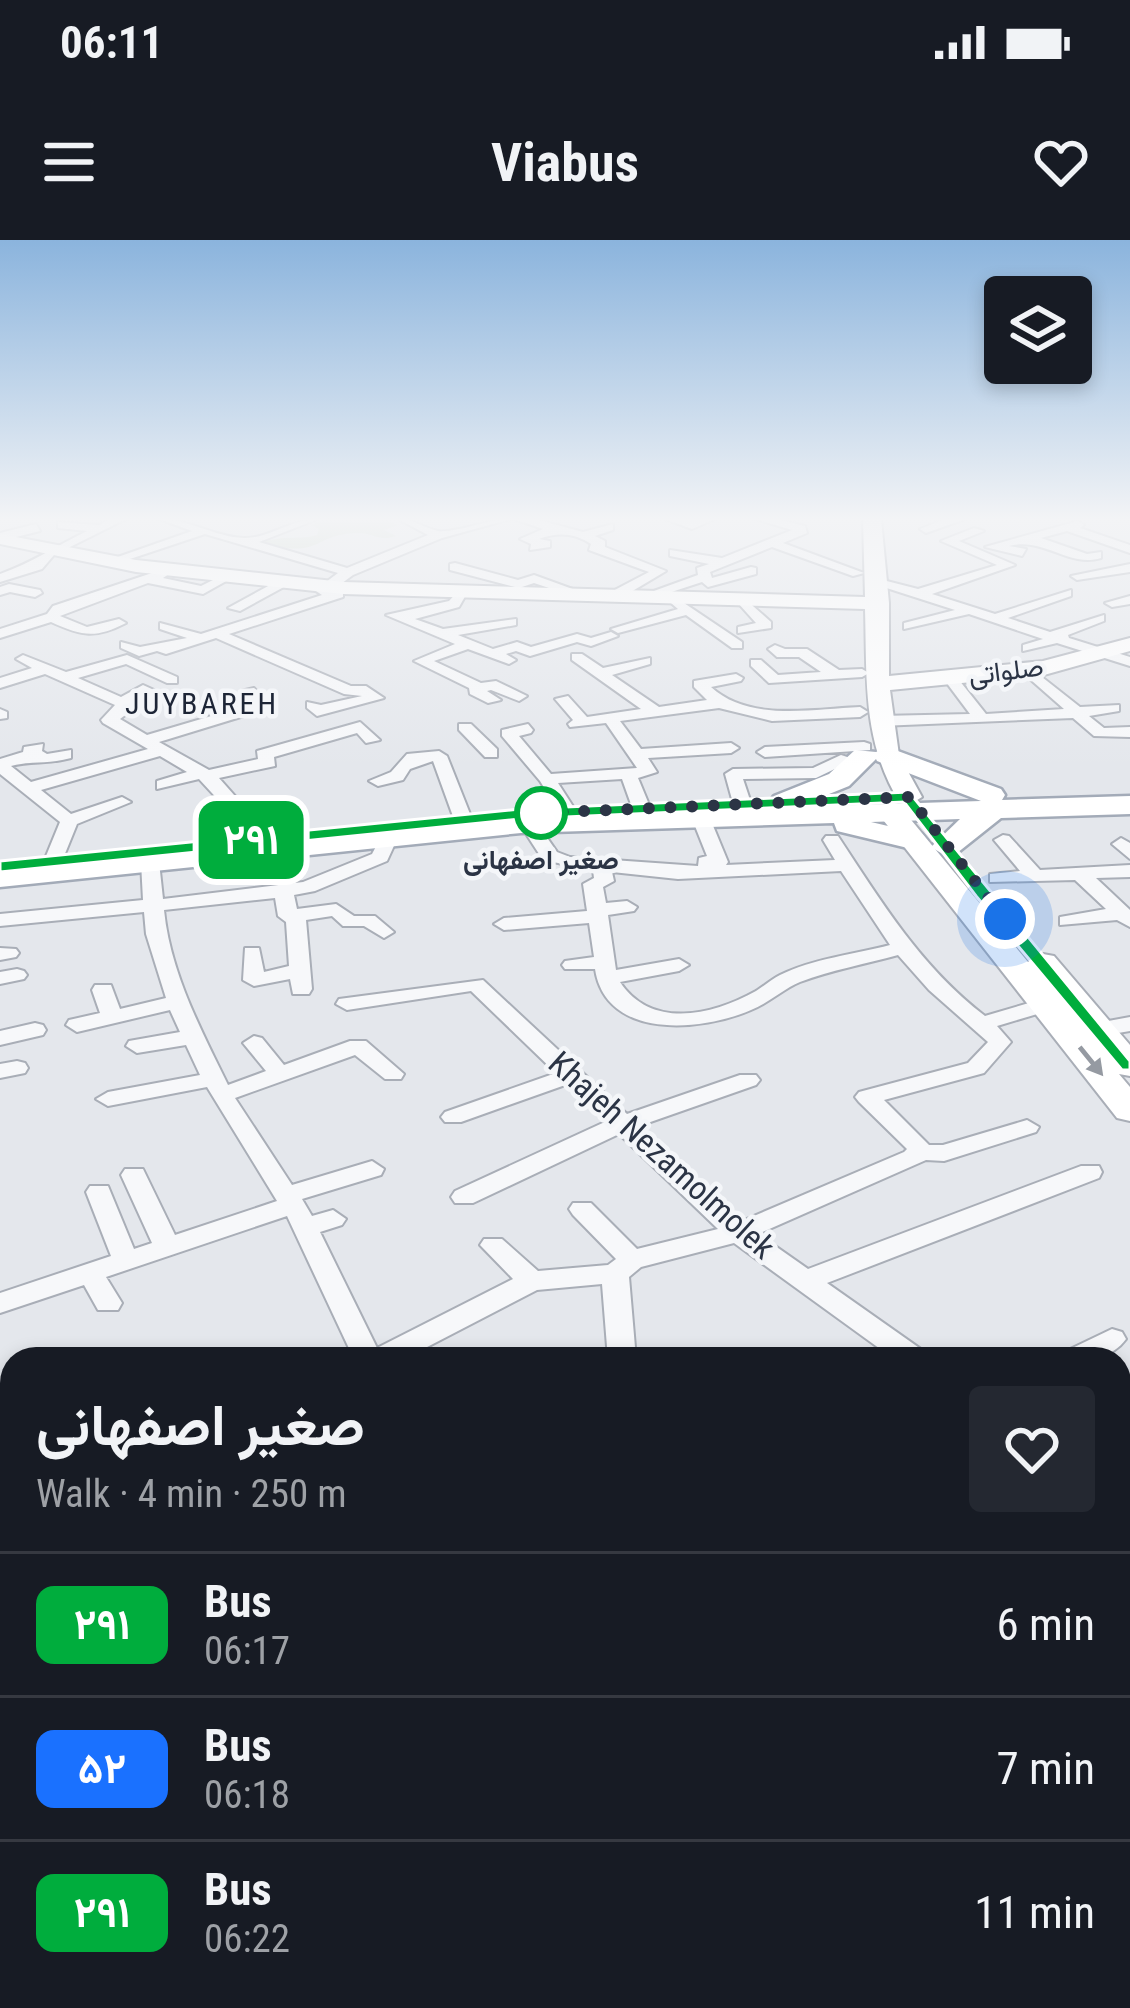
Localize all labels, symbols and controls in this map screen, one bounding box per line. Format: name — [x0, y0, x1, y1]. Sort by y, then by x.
text: 06:11 — [60, 16, 163, 69]
icon: menu — [36, 129, 102, 195]
icon: heart — [1028, 129, 1094, 195]
text: Viabus — [491, 131, 639, 194]
map controls — [984, 276, 1092, 384]
button: layers — [984, 276, 1092, 384]
street label: صلواتی — [967, 651, 1045, 692]
district label: JUYBAREH — [125, 686, 279, 721]
marker: صغیر اصفهانی — [516, 788, 566, 838]
line badge: ۲۹۱ — [182, 801, 320, 879]
text: ۲۹۱ — [223, 815, 279, 864]
place label: صغیر اصفهانی — [463, 844, 619, 877]
your location — [975, 889, 1035, 949]
street label: Khajeh Nezamolmolek — [541, 1043, 783, 1267]
one-way arrow — [1078, 1046, 1103, 1077]
button: heart — [969, 1386, 1095, 1512]
text: صغیر اصفهانی — [36, 1392, 365, 1459]
text: Walk · 4 min · 250 m — [36, 1471, 347, 1517]
text: Bus — [204, 1575, 272, 1628]
text: 6 min — [996, 1598, 1095, 1651]
text: ۲۹۱ — [74, 1600, 130, 1649]
text: 06:17 — [204, 1628, 290, 1674]
text: Bus — [204, 1719, 272, 1772]
text: 7 min — [996, 1742, 1095, 1795]
text: ۵۲ — [78, 1744, 126, 1793]
text: 06:18 — [204, 1772, 290, 1818]
text: Bus — [204, 1863, 272, 1916]
text: 11 min — [974, 1886, 1095, 1939]
text: ۲۹۱ — [74, 1888, 130, 1937]
text: 06:22 — [204, 1916, 290, 1962]

